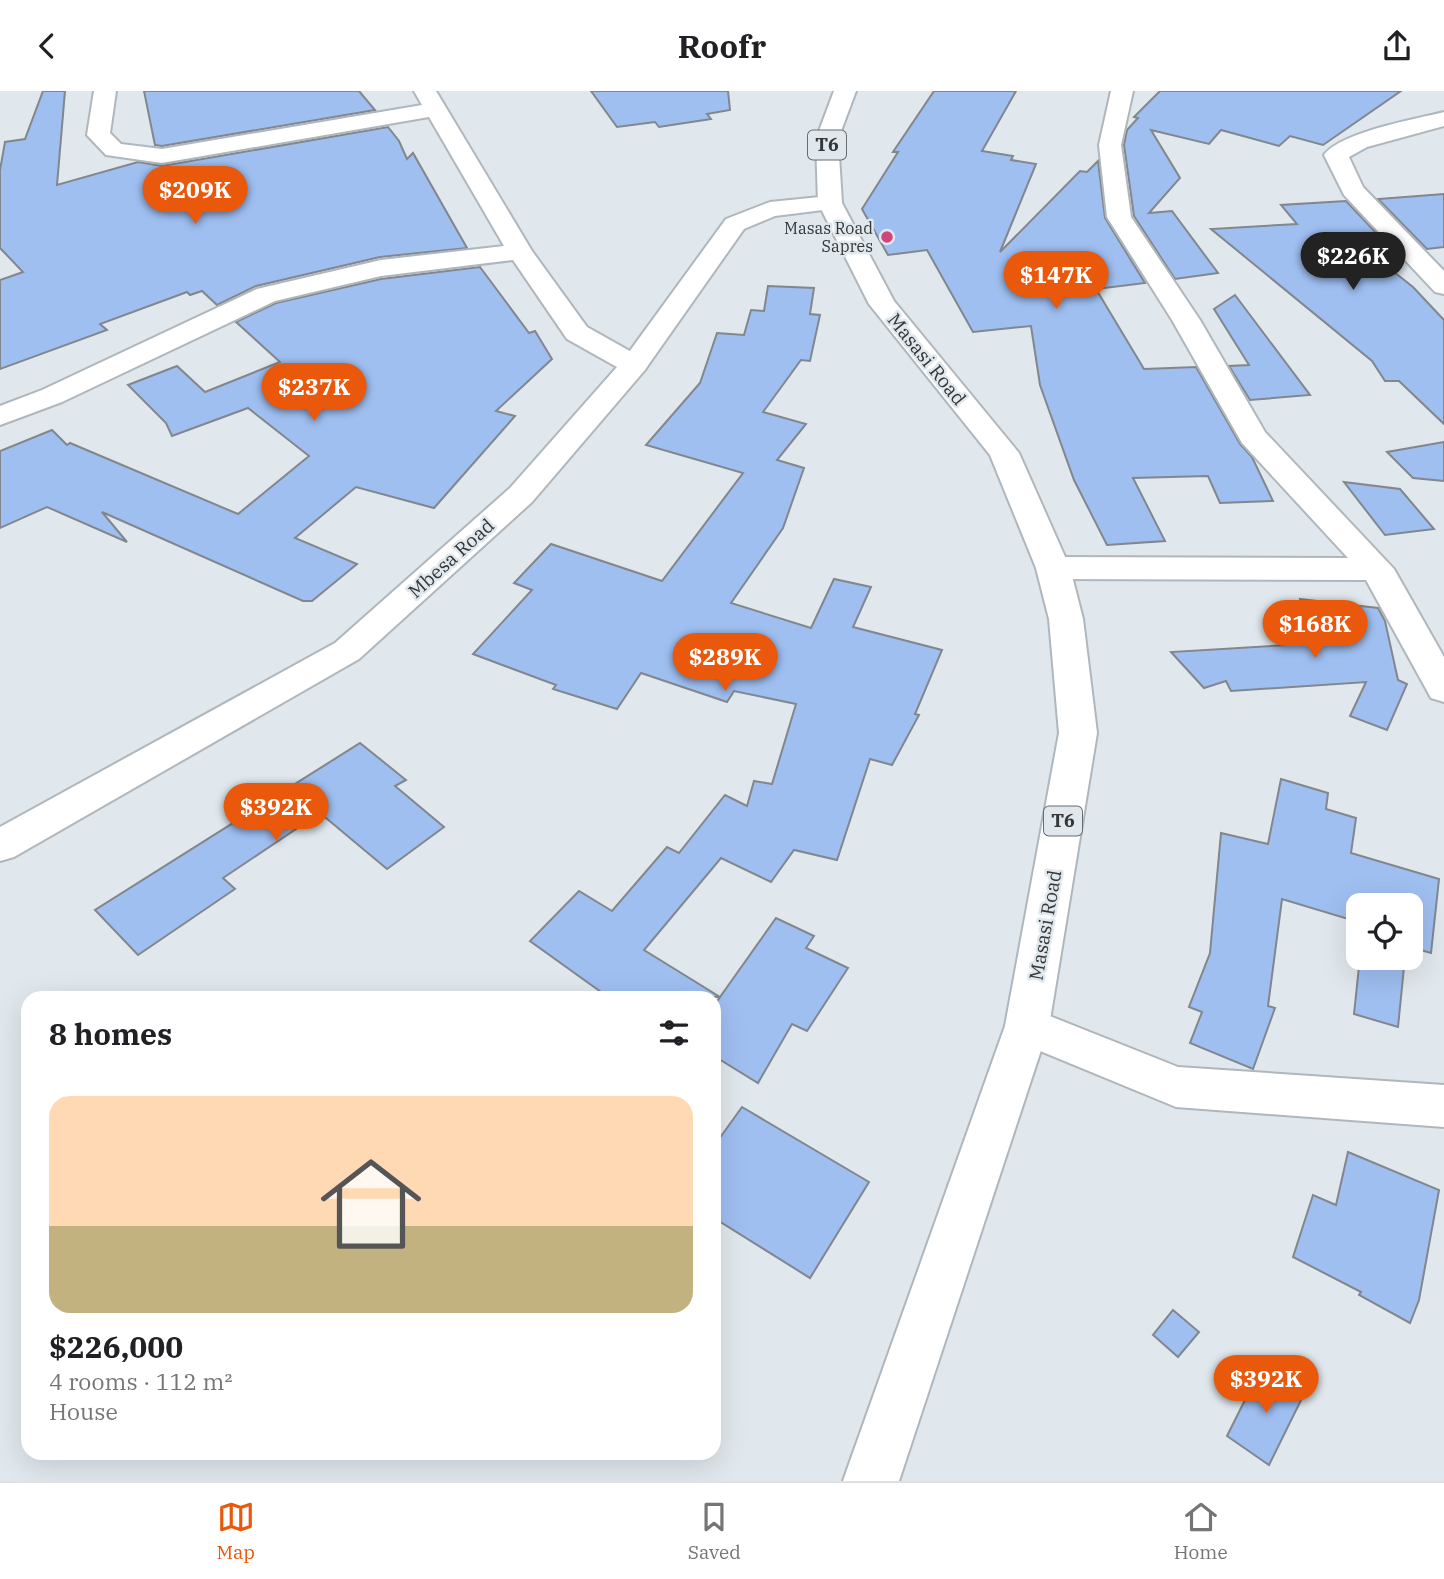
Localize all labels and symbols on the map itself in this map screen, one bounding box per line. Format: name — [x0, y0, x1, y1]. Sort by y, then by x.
road number: T6 — [808, 131, 846, 159]
pin: $209K — [146, 167, 244, 226]
place label: Masas Road Sapres — [784, 218, 873, 256]
marker: Masas Road Sapres — [879, 229, 895, 245]
pin: $226K — [1304, 233, 1402, 292]
pin: $147K — [1007, 251, 1105, 311]
street label: Masasi Road — [883, 308, 971, 410]
pin: $237K — [265, 363, 363, 423]
street label: Mbesa Road — [403, 513, 499, 603]
pin: $168K — [1266, 601, 1364, 660]
pin: $289K — [676, 633, 774, 693]
pin: $392K — [227, 783, 325, 843]
road number: T6 — [1044, 807, 1082, 835]
street label: Masasi Road — [1023, 868, 1067, 982]
pin: $392K — [1217, 1355, 1315, 1415]

